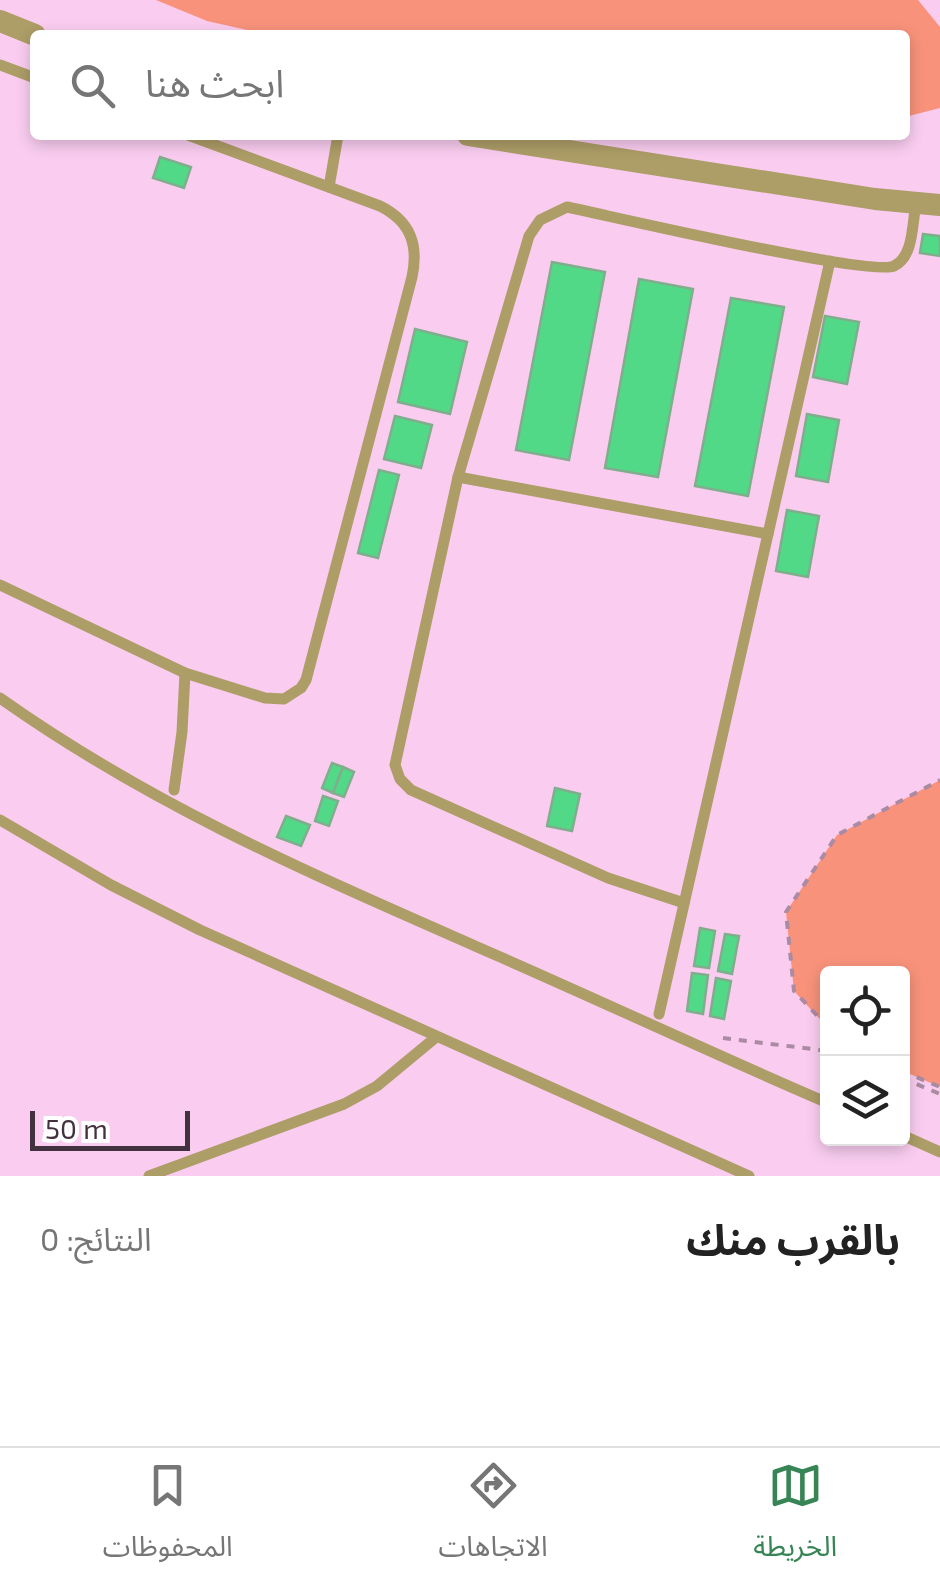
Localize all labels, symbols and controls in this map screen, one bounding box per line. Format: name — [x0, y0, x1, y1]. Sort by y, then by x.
search box — [30, 30, 910, 140]
icon: search — [65, 58, 120, 113]
text: ابحث هنا — [145, 59, 284, 105]
map controls — [820, 966, 910, 1146]
button: locate — [820, 966, 910, 1056]
button: layers — [820, 1056, 910, 1146]
scale bar — [30, 1106, 190, 1150]
text: 50 m — [45, 1111, 108, 1145]
text: بالقرب منك — [686, 1213, 900, 1263]
text: النتائج: 0 — [40, 1219, 152, 1257]
tab: المحفوظات — [103, 1458, 233, 1577]
tab: الاتجاهات — [438, 1458, 548, 1577]
tab: الخريطة — [753, 1458, 837, 1577]

